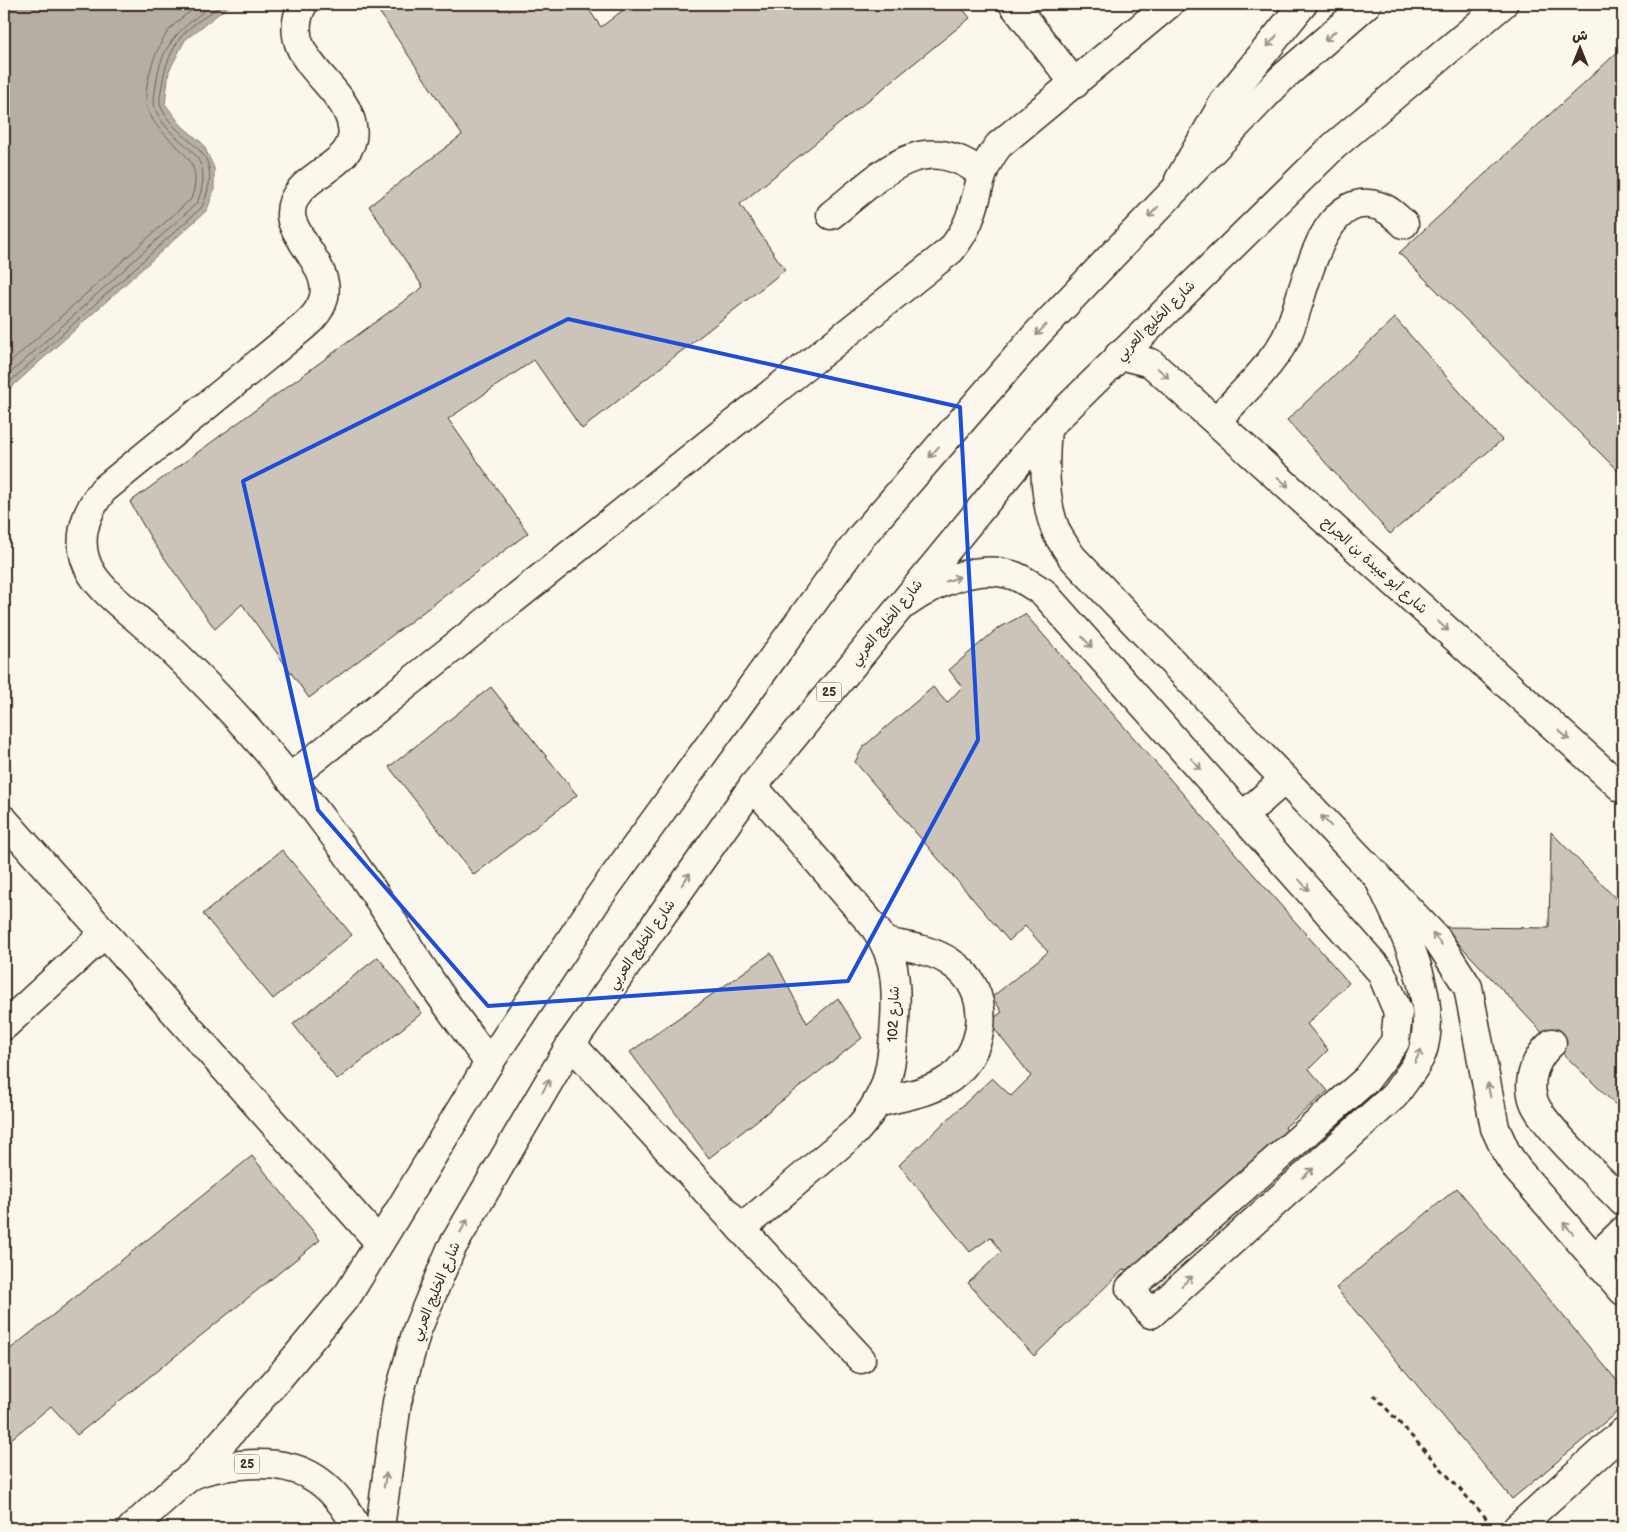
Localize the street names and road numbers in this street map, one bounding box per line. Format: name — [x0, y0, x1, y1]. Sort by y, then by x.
street label: شارع الخليج العربي — [1112, 277, 1202, 367]
street label: شارع أبو عبيدة بن الجراح — [1318, 513, 1431, 618]
street label: شارع الخليج العربي — [847, 576, 929, 671]
road number: 25 — [816, 682, 842, 702]
street label: شارع الخليج العربي — [604, 896, 682, 995]
street label: شارع 102 — [884, 986, 904, 1042]
street label: شارع الخليج العربي — [407, 1239, 468, 1345]
road number: 25 — [234, 1455, 260, 1474]

